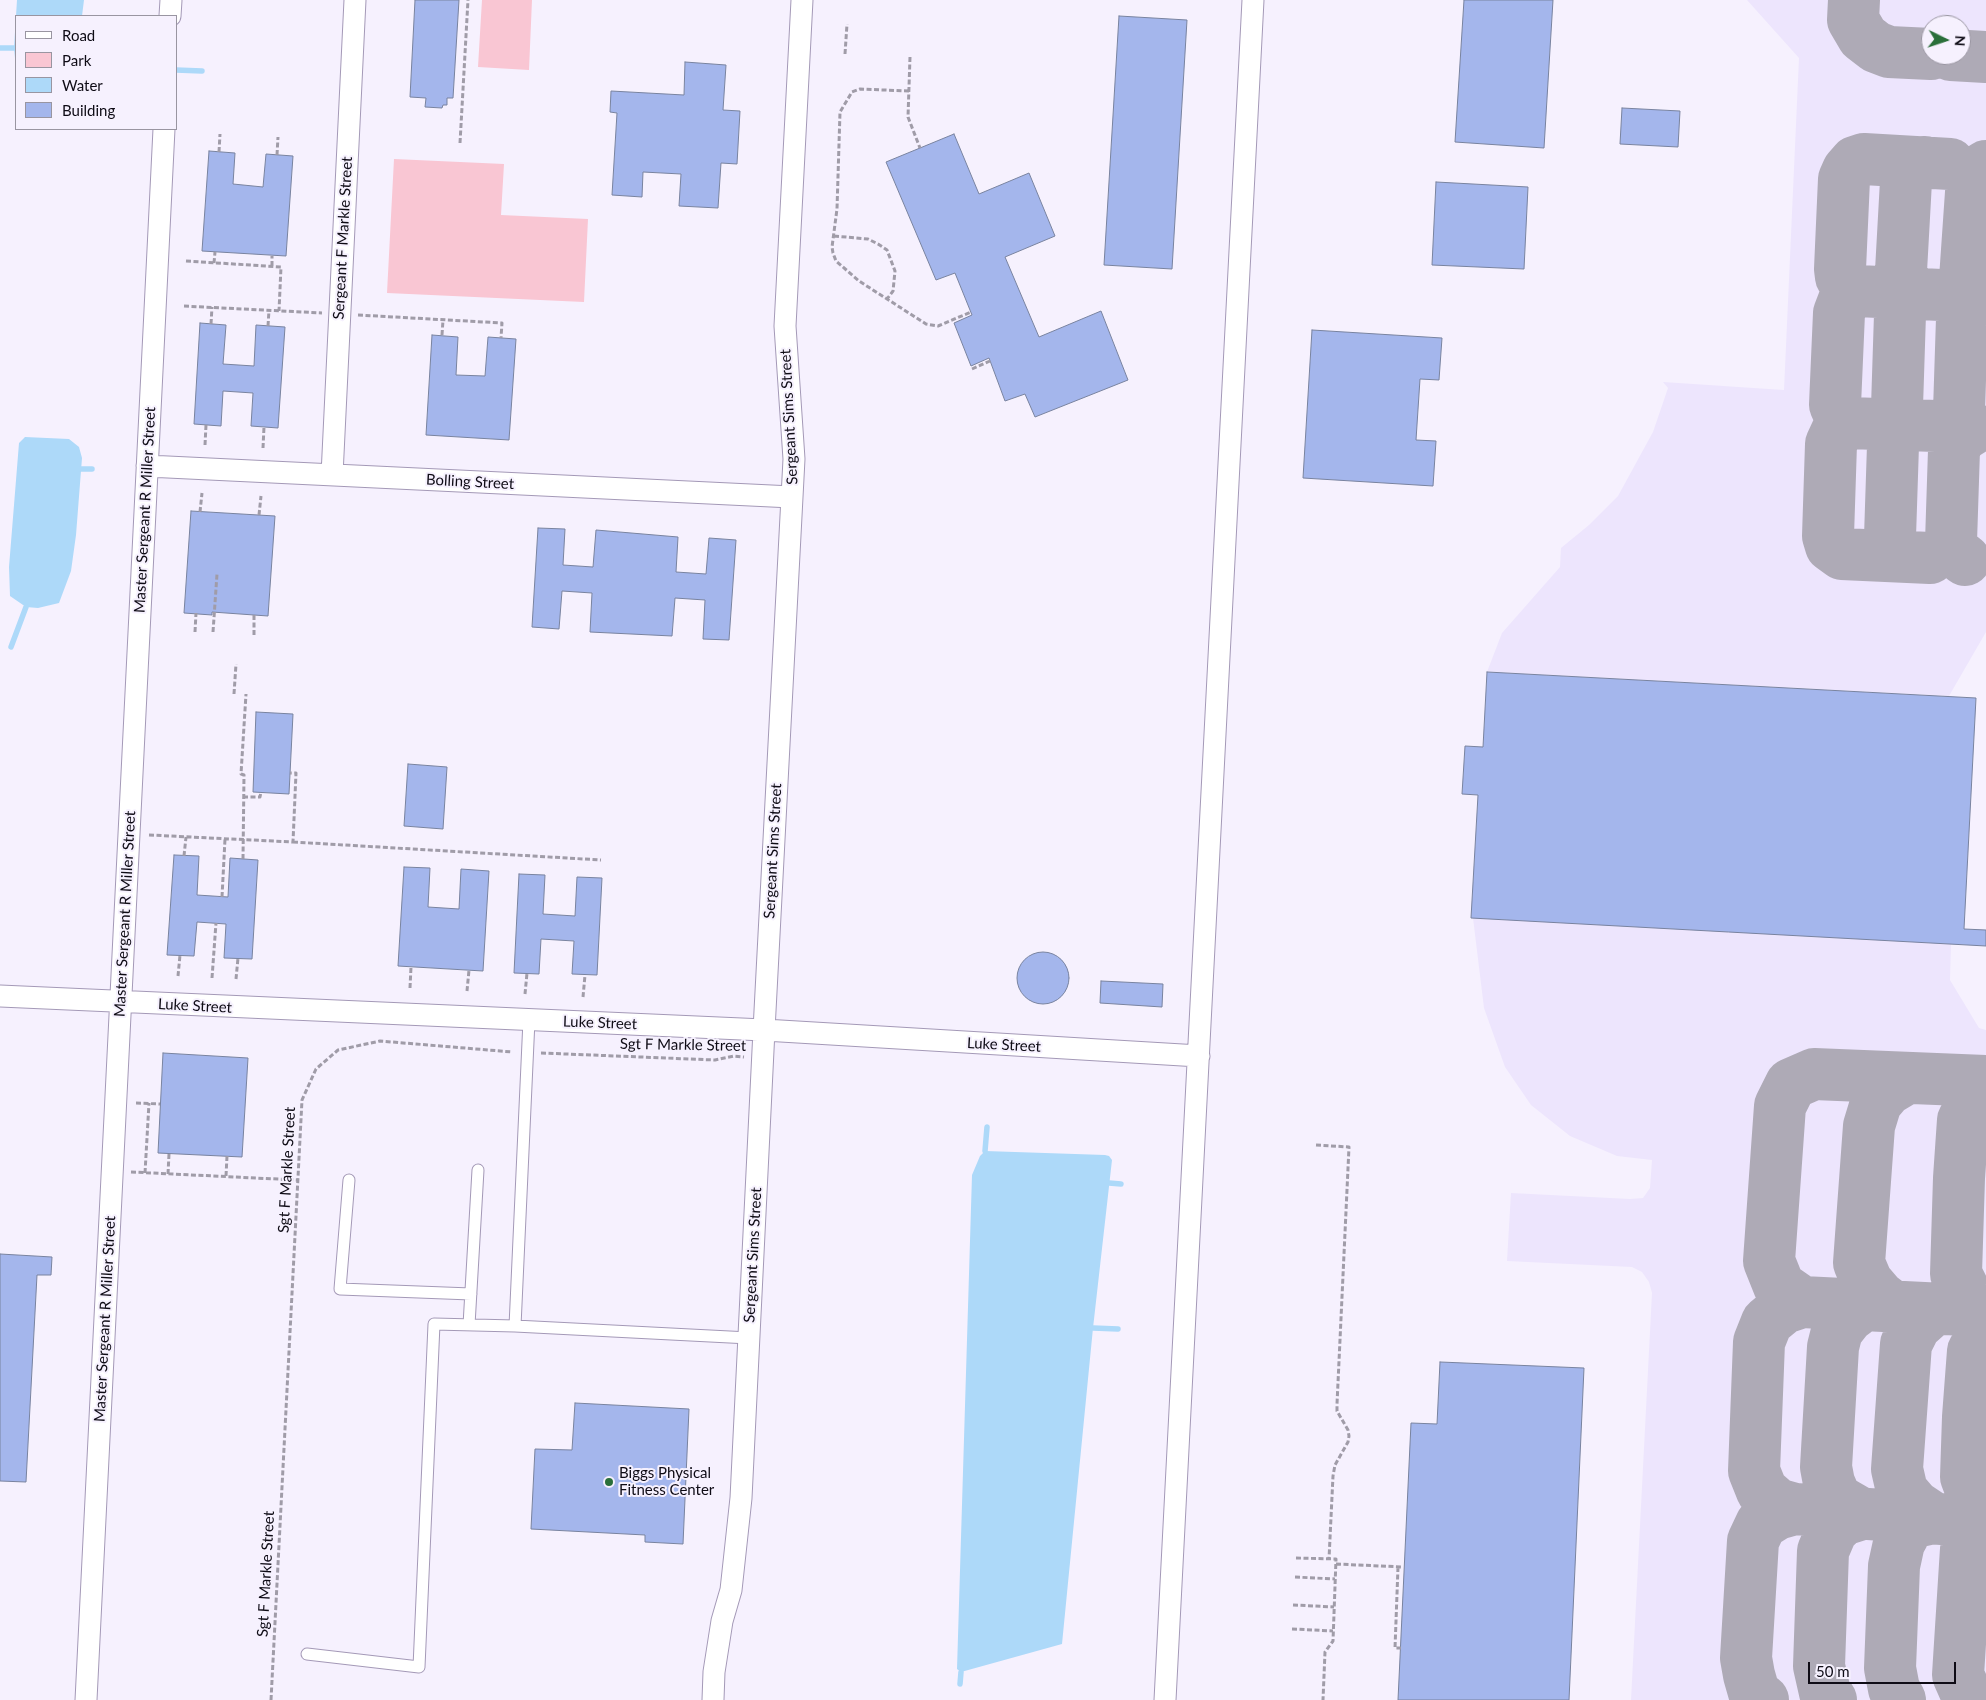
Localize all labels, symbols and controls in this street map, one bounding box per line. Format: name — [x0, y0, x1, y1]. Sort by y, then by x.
legend — [15, 15, 178, 130]
north arrow — [1921, 15, 1971, 65]
text: Road — [62, 26, 95, 44]
text: N — [1952, 35, 1969, 47]
text: Park — [62, 51, 91, 69]
text: Water — [62, 76, 103, 94]
text: Building — [62, 101, 115, 119]
street label: Sergeant F Markle Street — [330, 156, 356, 320]
street label: Sergeant Sims Street — [776, 349, 802, 485]
street label: Master Sergeant R Miller Street — [131, 406, 159, 614]
street label: Bolling Street — [425, 471, 515, 493]
street label: Sergeant Sims Street — [760, 783, 786, 919]
street label: Master Sergeant R Miller Street — [111, 810, 139, 1018]
street label: Luke Street — [158, 995, 232, 1017]
street label: Luke Street — [563, 1013, 637, 1033]
street label: Luke Street — [967, 1034, 1041, 1056]
street label: Sgt F Markle Street — [620, 1035, 746, 1055]
street label: Sgt F Markle Street — [275, 1106, 299, 1234]
street label: Sergeant Sims Street — [740, 1187, 766, 1323]
street label: Master Sergeant R Miller Street — [91, 1215, 119, 1423]
place label: Biggs Physical Fitness Center — [619, 1464, 714, 1499]
marker: Biggs Physical Fitness Center — [603, 1476, 615, 1488]
street label: Sgt F Markle Street — [254, 1510, 278, 1638]
scale bar — [1811, 1652, 1958, 1684]
text: 50 m — [1816, 1662, 1850, 1680]

